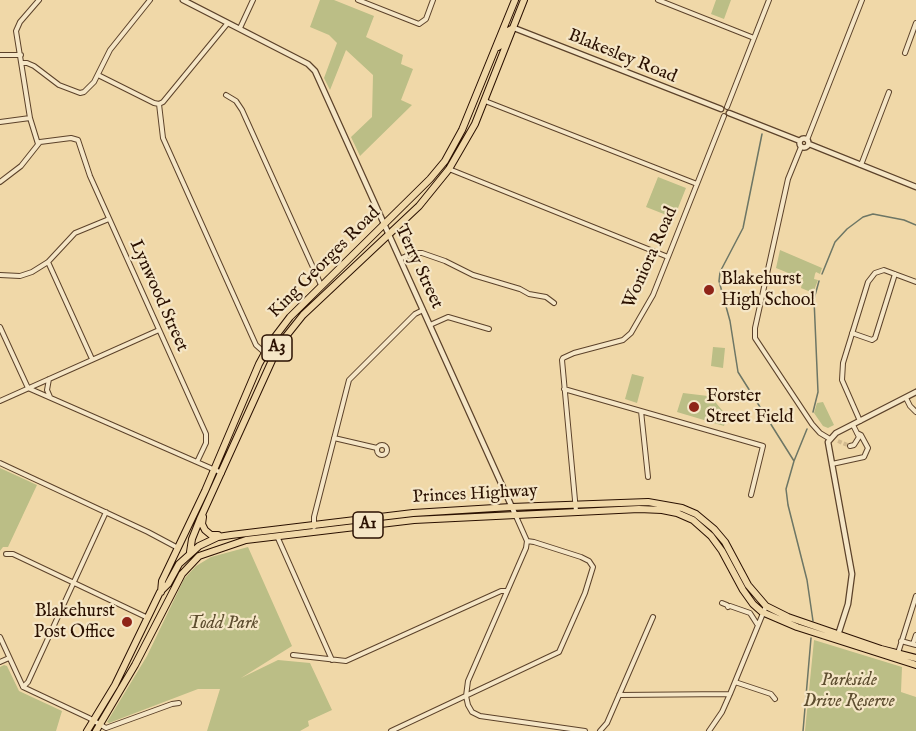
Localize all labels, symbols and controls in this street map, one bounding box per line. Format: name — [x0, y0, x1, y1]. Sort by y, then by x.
street label: Blakesley Road — [565, 25, 679, 89]
street label: King Georges Road — [265, 203, 385, 323]
street label: Woniora Road — [619, 204, 683, 312]
street label: Terry Street — [389, 221, 447, 313]
street label: Lynwood Street — [124, 237, 192, 355]
place label: Blakehurst High School — [721, 269, 815, 312]
marker: Blakehurst High School — [702, 283, 716, 297]
road number: A3 — [262, 335, 292, 361]
place label: Forster Street Field — [706, 386, 794, 428]
marker: Forster Street Field — [687, 400, 701, 414]
street label: Princes Highway — [412, 481, 538, 509]
road number: A1 — [353, 512, 383, 538]
place label: Blakehurst Post Office — [34, 601, 115, 644]
park label: Todd Park — [188, 613, 258, 635]
marker: Blakehurst Post Office — [120, 615, 134, 629]
park label: Parkside Drive Reserve — [803, 670, 895, 712]

